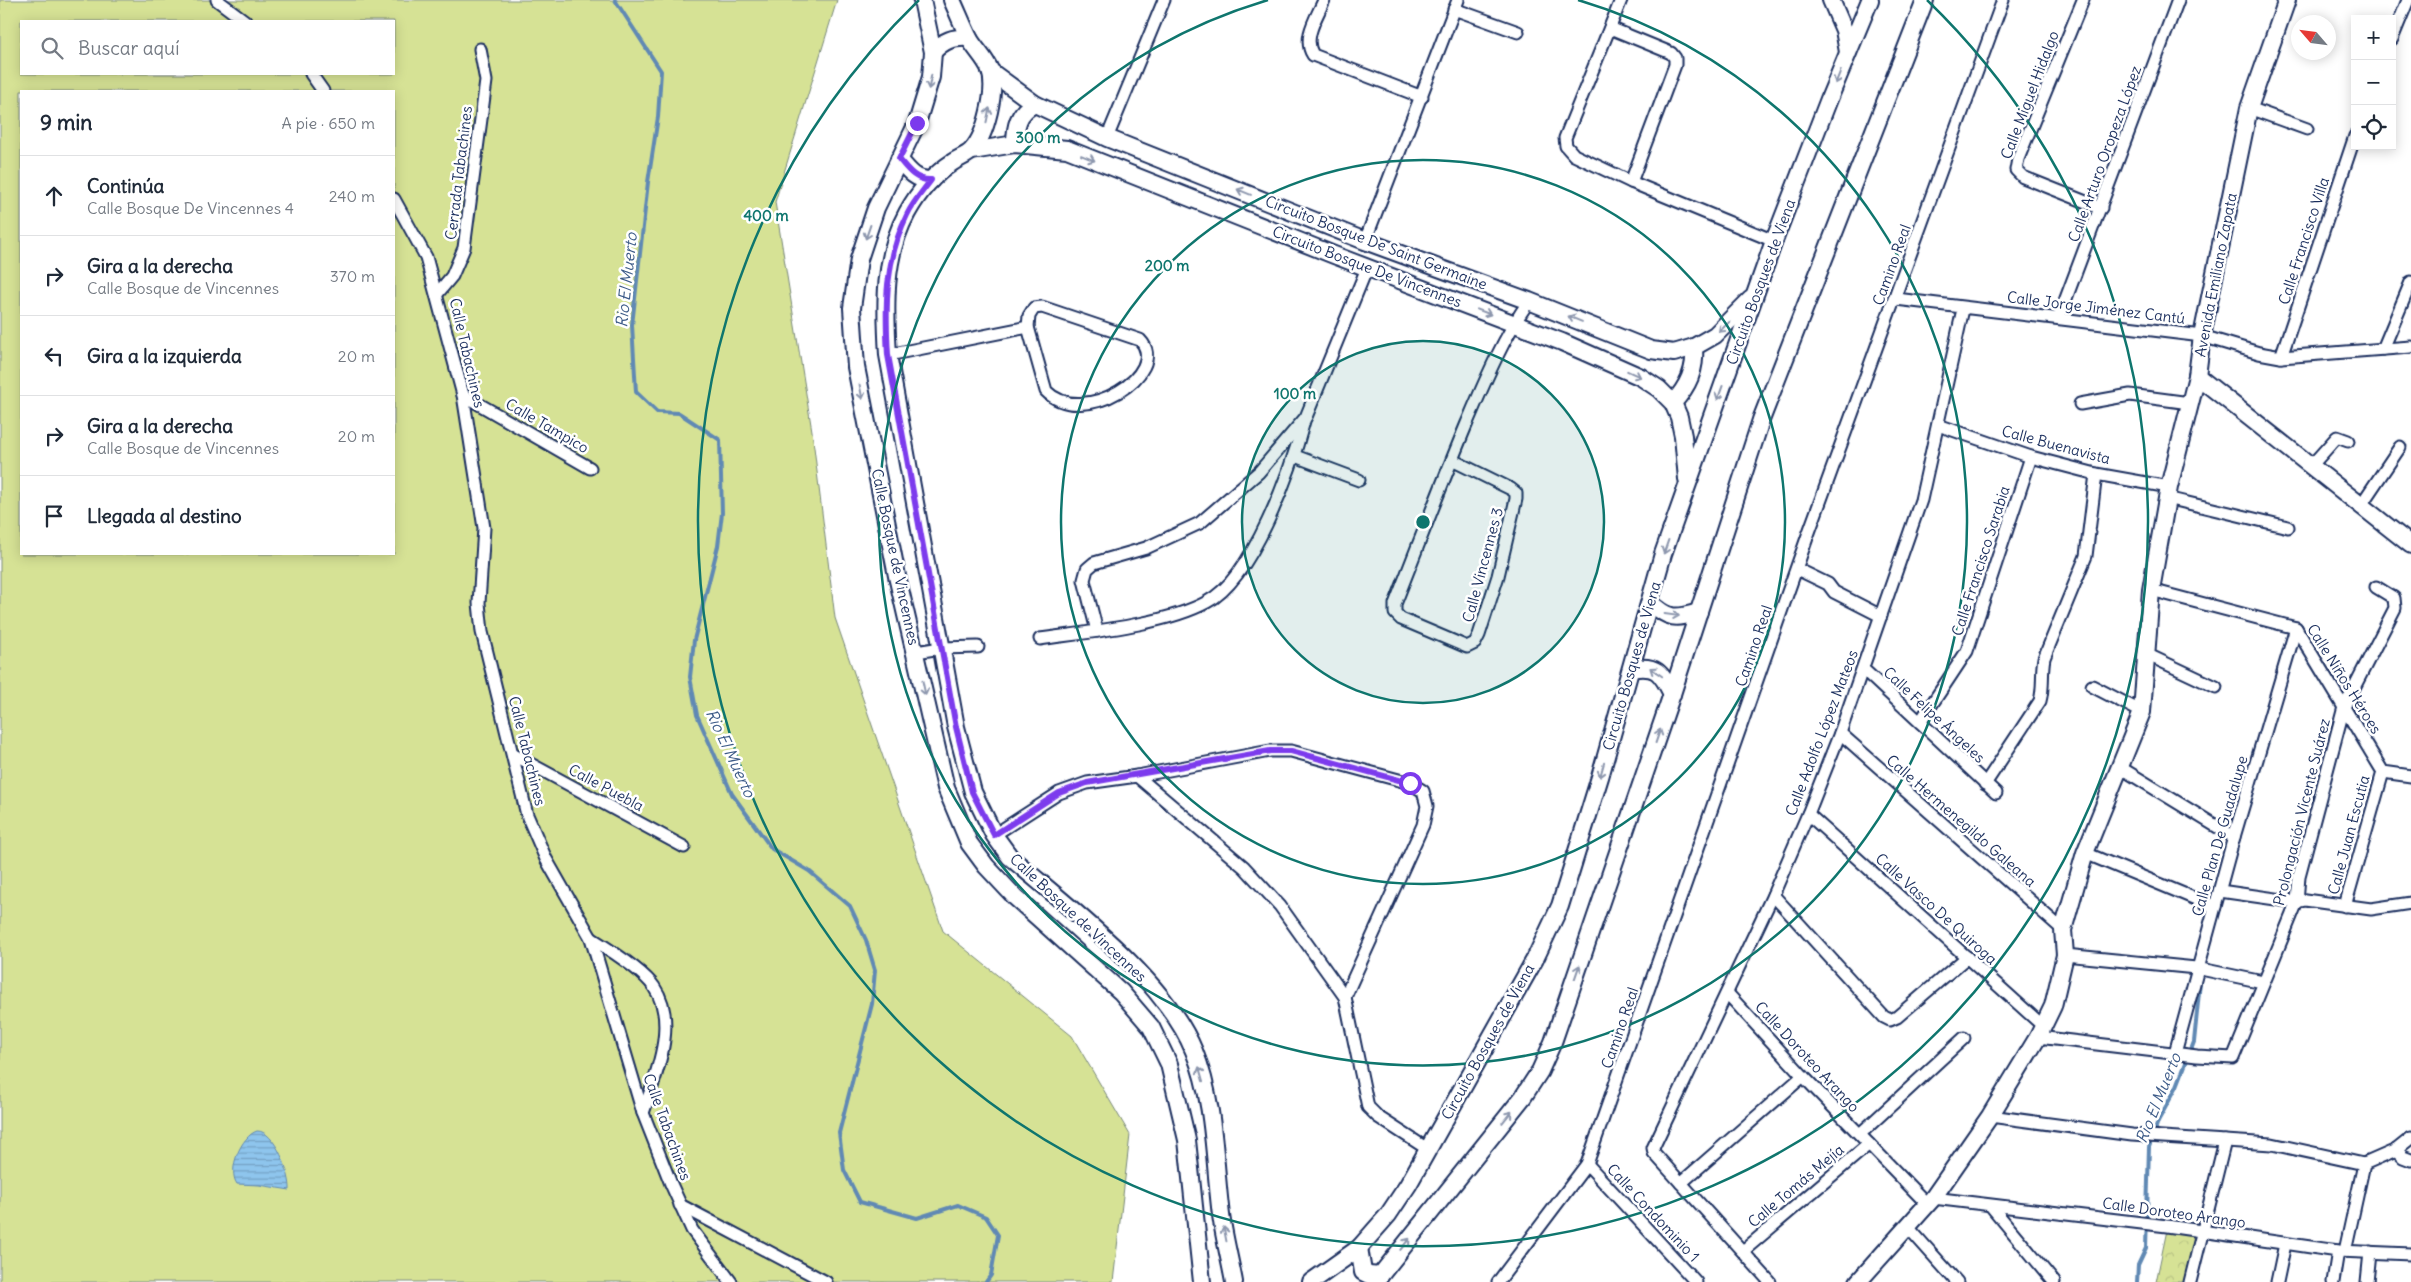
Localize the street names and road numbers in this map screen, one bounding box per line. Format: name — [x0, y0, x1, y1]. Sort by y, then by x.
street label: Calle Miguel Hidalgo — [1996, 28, 2063, 162]
street label: Calle Arturo Oropeza López — [2064, 63, 2145, 245]
street label: Cerrada Tabachines — [441, 105, 476, 241]
street label: Calle Francisco Villa — [2274, 174, 2333, 307]
street label: Circuito Bosque De Saint Germaine — [1262, 191, 1490, 294]
street label: Avenida Emiliano Zapata — [2190, 191, 2241, 359]
street label: Circuito Bosques de Viena — [1722, 196, 1800, 367]
street label: Circuito Bosque De Vincennes — [1270, 222, 1465, 312]
street label: Camino Real — [1868, 222, 1915, 308]
street label: Calle Jorge Jiménez Cantú — [2006, 287, 2186, 328]
street label: Calle Tabachines — [446, 296, 489, 410]
street label: Calle Tampico — [502, 394, 592, 457]
street label: Calle Buenavista — [2000, 421, 2113, 468]
street label: Calle Bosque de Vincennes — [867, 467, 924, 647]
street label: Calle Francisco Sarabia — [1947, 483, 2014, 638]
street label: Calle Vincennes 3 — [1458, 505, 1507, 624]
street label: Circuito Bosques de Viena — [1598, 579, 1665, 753]
street label: Camino Real — [1731, 603, 1776, 689]
street label: Calle Niños Héroes — [2303, 620, 2386, 737]
street label: Calle Adolfo López Mateos — [1781, 647, 1862, 819]
street label: Calle Felipe Ángeles — [1879, 663, 1989, 767]
street label: Calle Tabachines — [505, 694, 550, 808]
street label: Prolongación Vicente Suárez — [2269, 716, 2334, 907]
street label: Calle Hermenegildo Galeana — [1883, 750, 2040, 891]
street label: Calle Plan De Guadalupe — [2187, 753, 2252, 918]
street label: Calle Puebla — [565, 760, 648, 816]
street label: Calle Juan Escutia — [2323, 773, 2374, 897]
street label: Calle Bosque de Vincennes — [1006, 849, 1151, 986]
street label: Calle Vasco De Quiroga — [1871, 849, 2002, 969]
street label: Circuito Bosques de Viena — [1437, 960, 1539, 1123]
street label: Camino Real — [1597, 985, 1642, 1071]
street label: Calle Doroteo Arango — [1751, 997, 1864, 1116]
street label: Calle Tabachines — [639, 1071, 696, 1183]
street label: Calle Tomás Mejía — [1744, 1140, 1848, 1231]
street label: Calle Condominio 1 — [1603, 1160, 1704, 1266]
street label: Calle Doroteo Arango — [2101, 1193, 2247, 1232]

